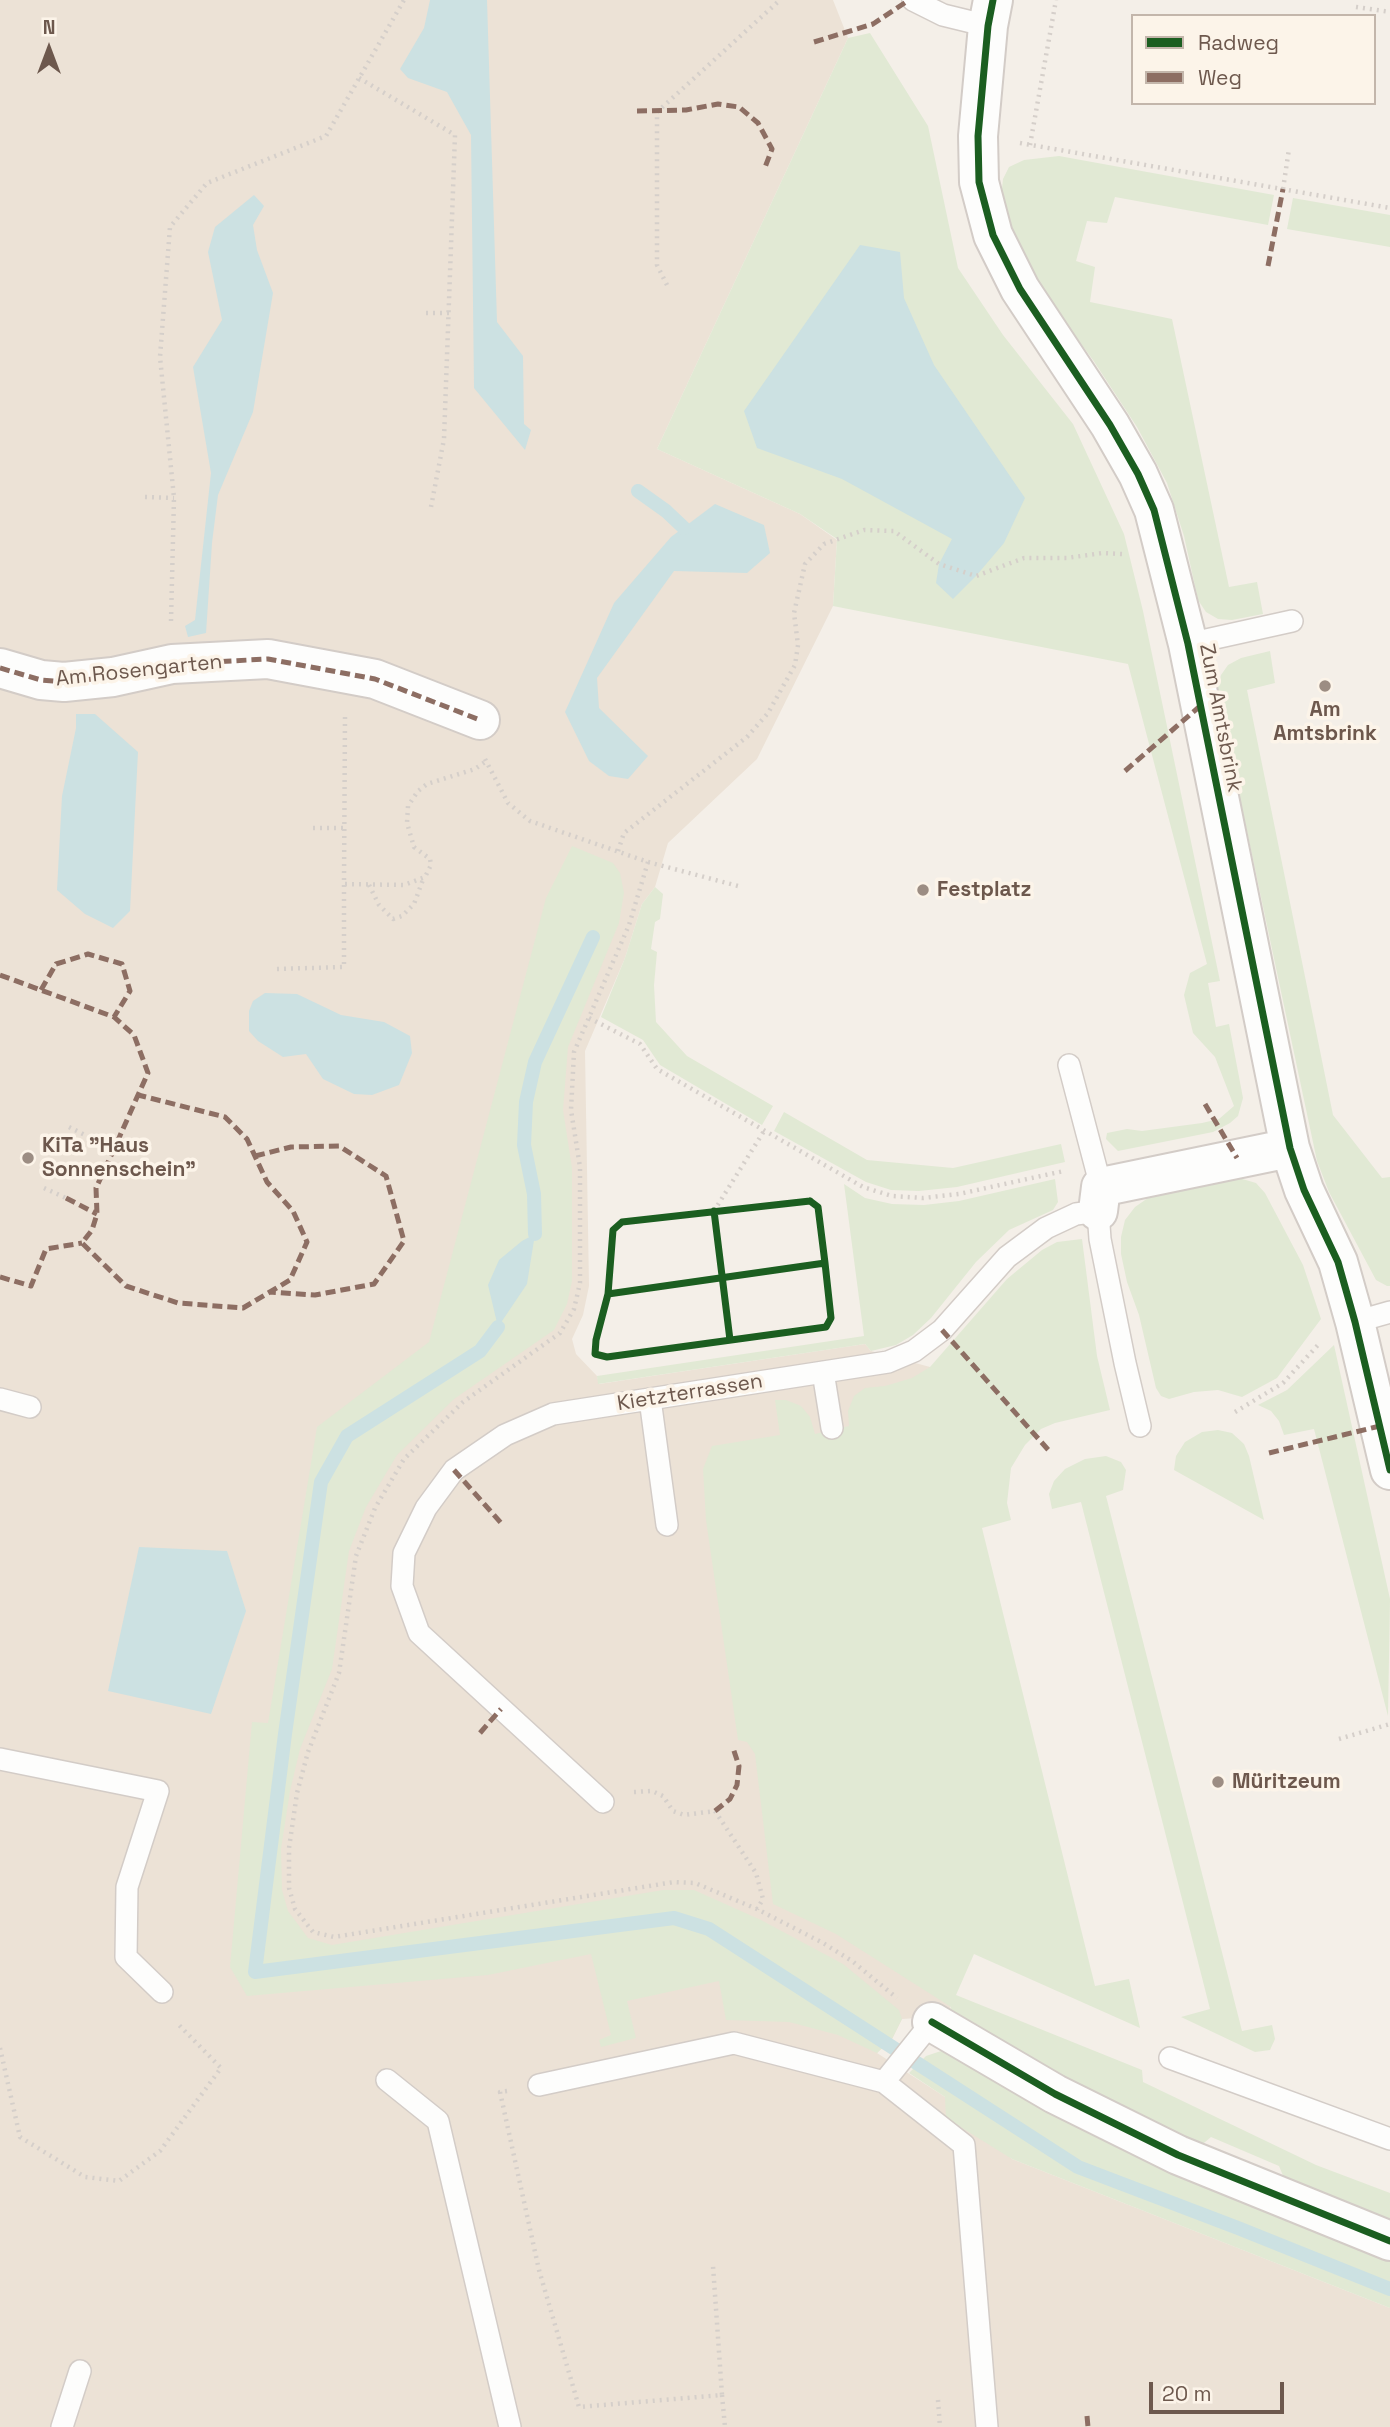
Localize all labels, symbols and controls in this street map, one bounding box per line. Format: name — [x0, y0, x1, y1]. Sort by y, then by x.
north arrow — [14, 14, 84, 84]
legend — [1131, 14, 1376, 105]
text: N — [43, 15, 55, 40]
text: Radweg — [1198, 29, 1279, 56]
text: Weg — [1198, 64, 1242, 91]
street label: Zum Amtsbrink — [1193, 642, 1247, 794]
street label: Am Rosengarten — [54, 650, 224, 692]
marker: Am Amtsbrink — [1317, 678, 1333, 694]
place label: Am Amtsbrink — [1273, 697, 1377, 747]
place label: Festplatz — [937, 877, 1031, 903]
marker: Festplatz — [915, 882, 931, 898]
place label: KiTa "Haus Sonnenschein" — [42, 1133, 196, 1183]
marker: KiTa "Haus Sonnenschein" — [20, 1150, 36, 1166]
street label: Kietzterrassen — [615, 1369, 765, 1417]
place label: Müritzeum — [1232, 1769, 1341, 1795]
marker: Müritzeum — [1210, 1774, 1226, 1790]
scale bar — [1152, 2368, 1287, 2412]
text: 20 m — [1162, 2380, 1212, 2407]

